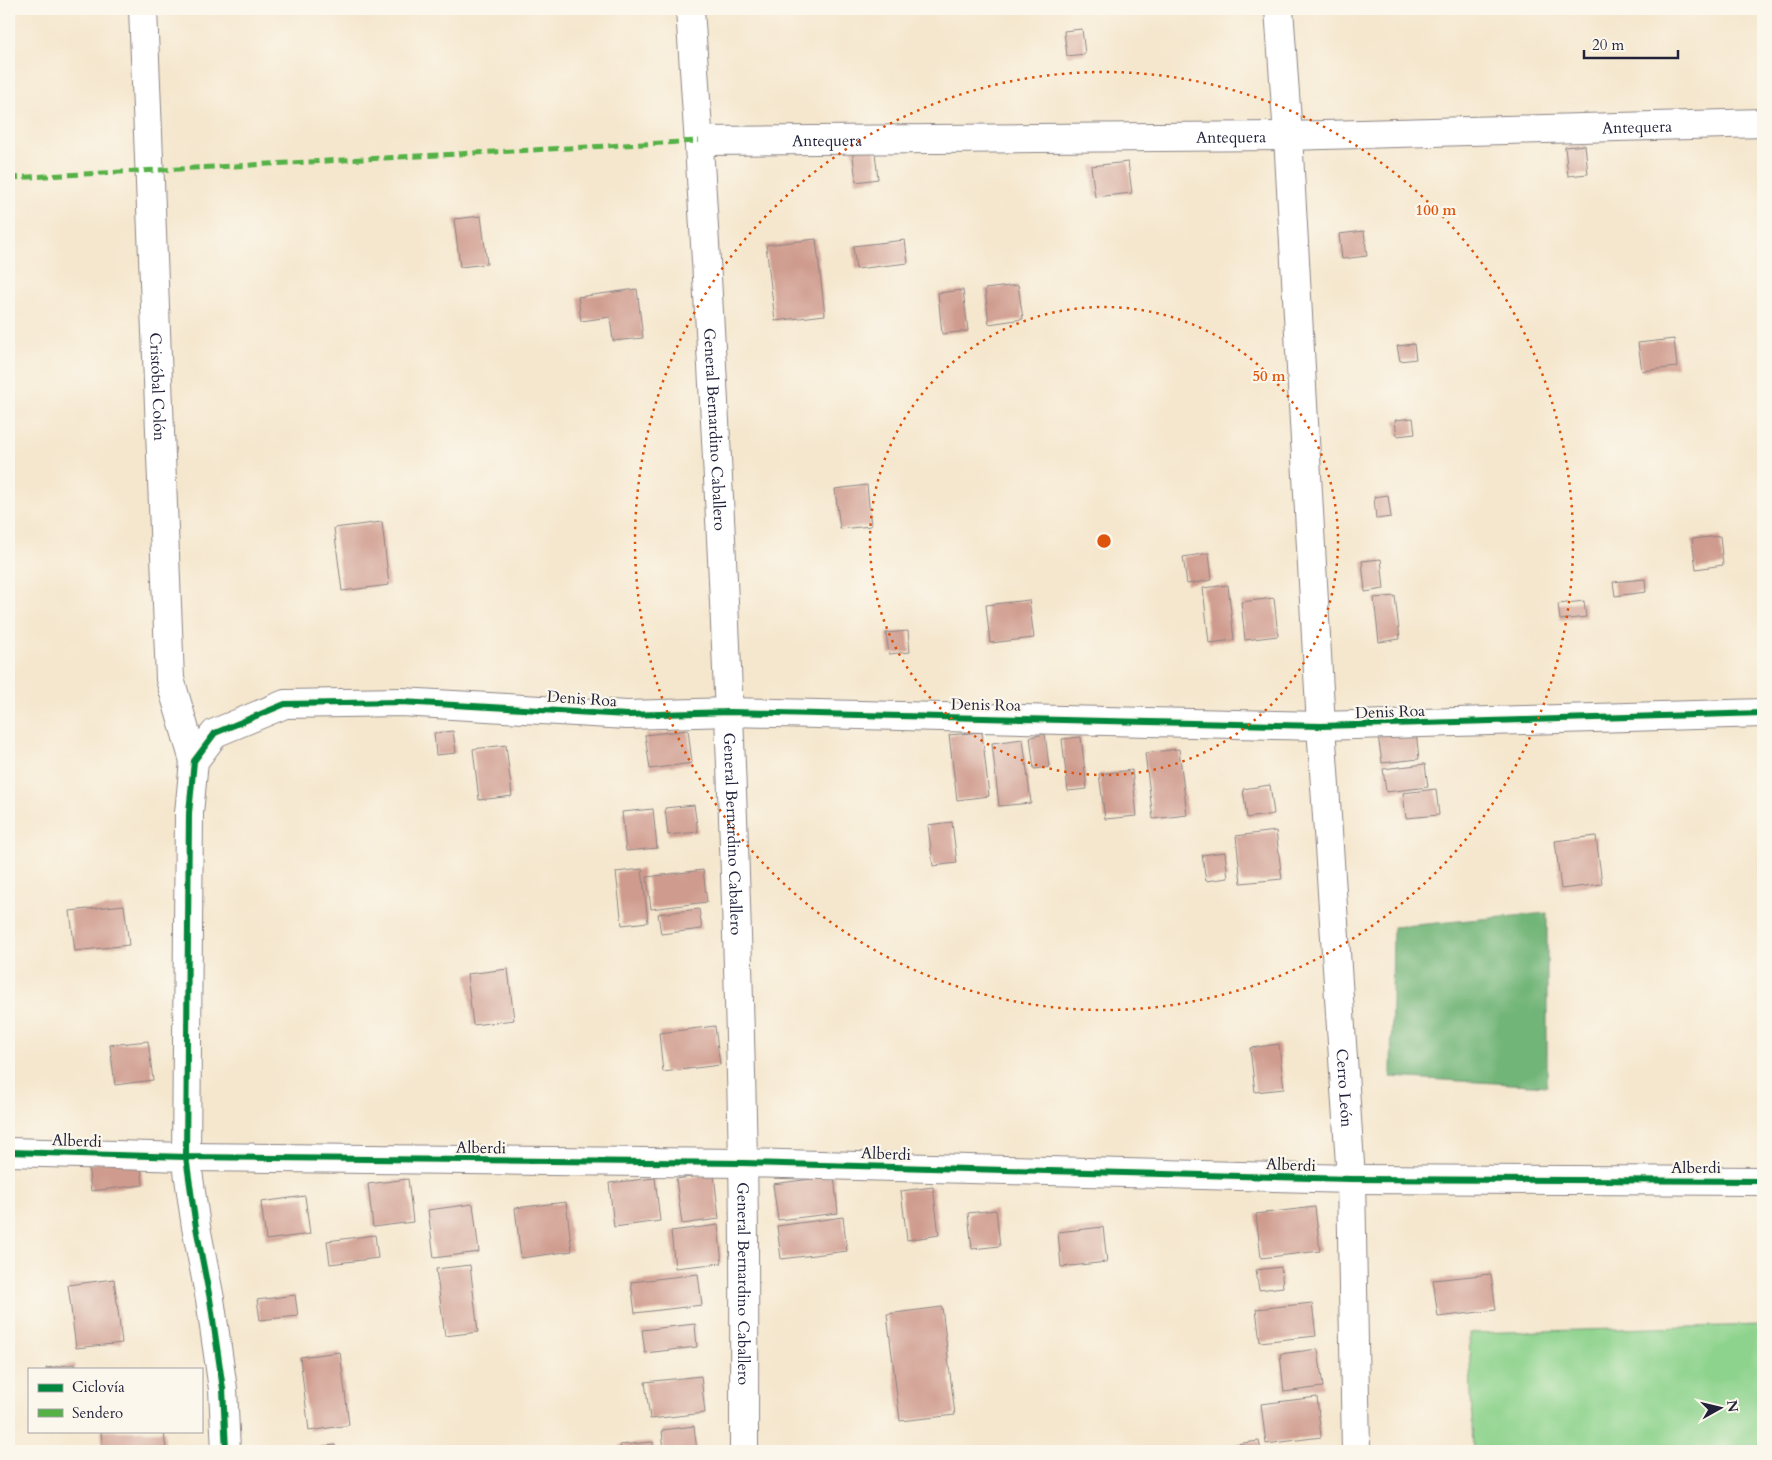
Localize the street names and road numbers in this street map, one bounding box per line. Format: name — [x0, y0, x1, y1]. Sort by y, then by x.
street label: Antequera — [1601, 115, 1672, 139]
street label: Antequera — [1196, 126, 1266, 149]
street label: Antequera — [792, 130, 862, 152]
street label: General Bernardino Caballero — [698, 327, 731, 531]
street label: Cristóbal Colón — [144, 332, 170, 441]
street label: Denis Roa — [546, 686, 618, 712]
street label: Denis Roa — [951, 693, 1021, 717]
street label: Denis Roa — [1355, 700, 1426, 724]
street label: General Bernardino Caballero — [718, 732, 747, 936]
street label: Cerro León — [1330, 1048, 1358, 1128]
street label: Alberdi — [52, 1129, 103, 1153]
street label: Alberdi — [456, 1137, 507, 1159]
street label: Alberdi — [861, 1142, 912, 1166]
street label: Alberdi — [1266, 1153, 1317, 1177]
street label: Alberdi — [1671, 1157, 1722, 1179]
street label: General Bernardino Caballero — [731, 1182, 754, 1386]

